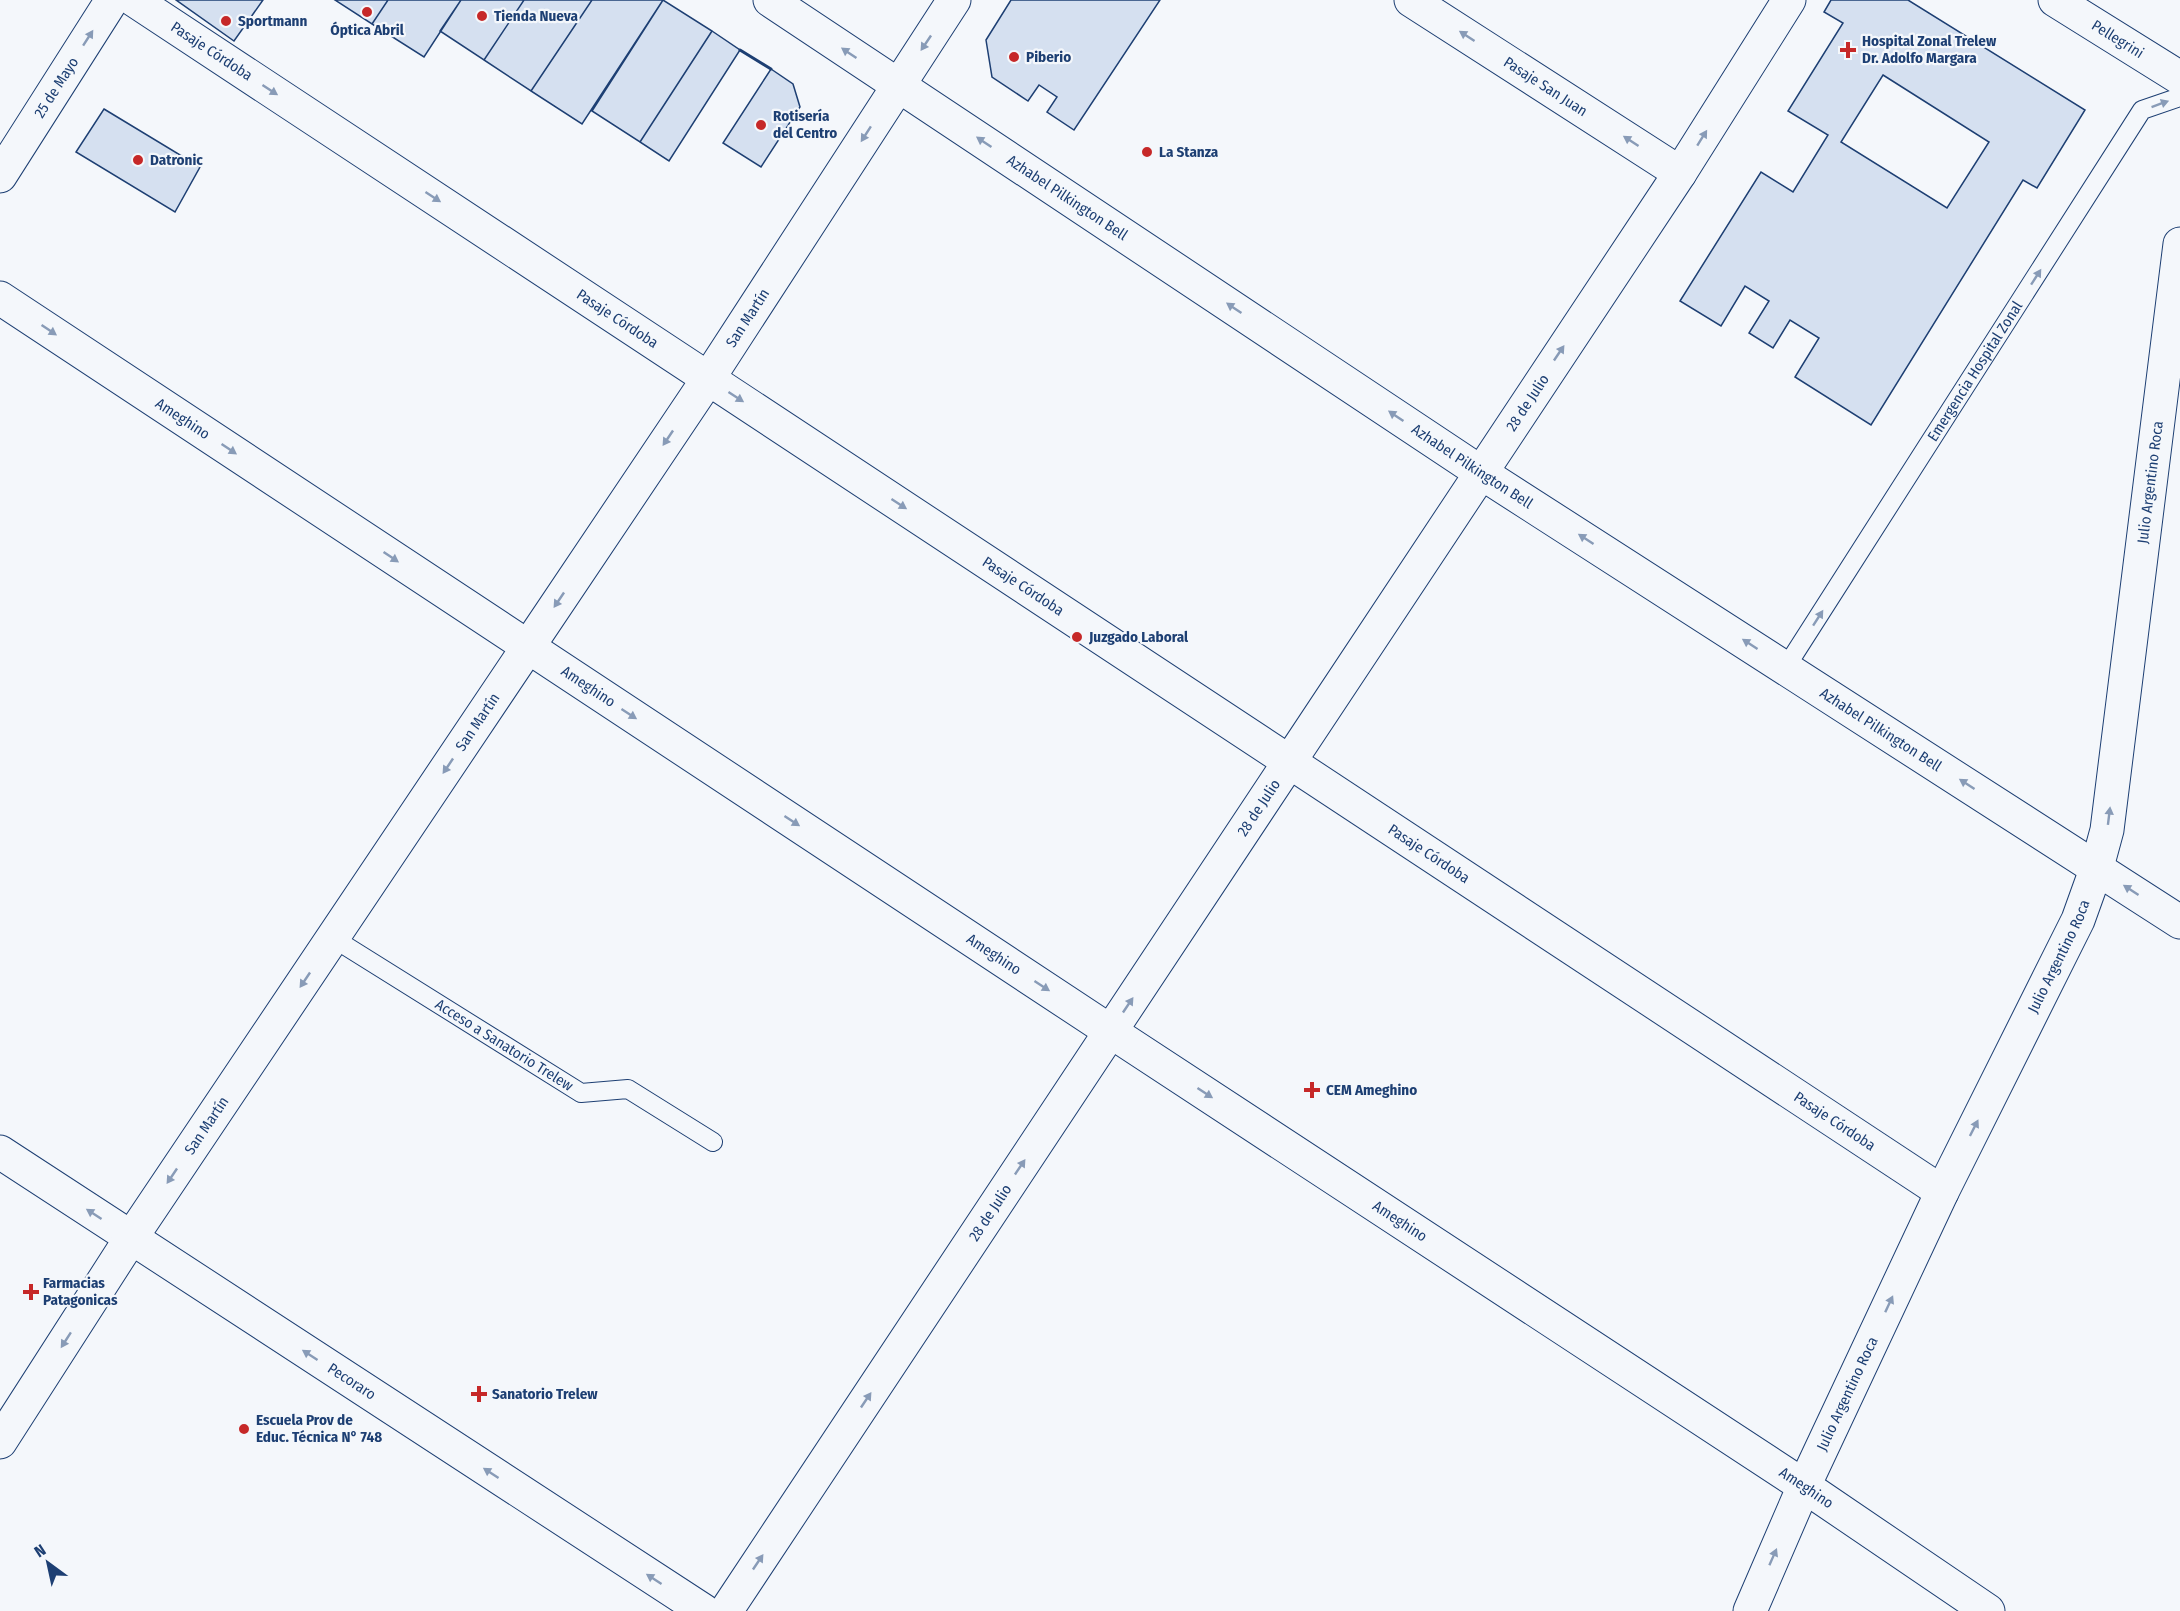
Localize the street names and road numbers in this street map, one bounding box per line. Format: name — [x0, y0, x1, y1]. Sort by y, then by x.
street label: Pellegrini — [2088, 16, 2147, 62]
street label: Pasaje Córdoba — [168, 18, 256, 85]
street label: Pasaje San Juan — [1500, 53, 1591, 120]
street label: 25 de Mayo — [30, 54, 82, 121]
street label: Azhabel Pilkington Bell — [1004, 151, 1131, 244]
street label: Pasaje Córdoba — [573, 285, 661, 352]
street label: San Martín — [722, 285, 773, 351]
street label: Emergencia Hospital Zonal — [1924, 298, 2026, 445]
street label: 28 de Julio — [1502, 371, 1553, 434]
street label: Ameghino — [152, 394, 213, 443]
street label: Azhabel Pilkington Bell — [1408, 420, 1536, 513]
street label: Julio Argentino Roca — [2134, 420, 2167, 545]
street label: Pasaje Córdoba — [979, 553, 1067, 620]
street label: Ameghino — [558, 662, 619, 711]
street label: Azhabel Pilkington Bell — [1817, 684, 1945, 775]
street label: San Martín — [452, 690, 503, 754]
street label: 28 de Julio — [1234, 776, 1284, 839]
street label: Pasaje Córdoba — [1385, 820, 1473, 887]
street label: Julio Argentino Roca — [2024, 897, 2093, 1016]
street label: Ameghino — [963, 930, 1025, 979]
street label: Acceso a Sanatorio Trelew — [432, 995, 577, 1095]
street label: Pasaje Córdoba — [1791, 1088, 1879, 1155]
street label: San Martín — [181, 1093, 232, 1158]
street label: 28 de Julio — [965, 1181, 1016, 1244]
street label: Ameghino — [1369, 1197, 1431, 1246]
street label: Julio Argentino Roca — [1813, 1334, 1882, 1454]
street label: Pecoraro — [324, 1359, 379, 1404]
street label: Ameghino — [1776, 1463, 1837, 1512]

